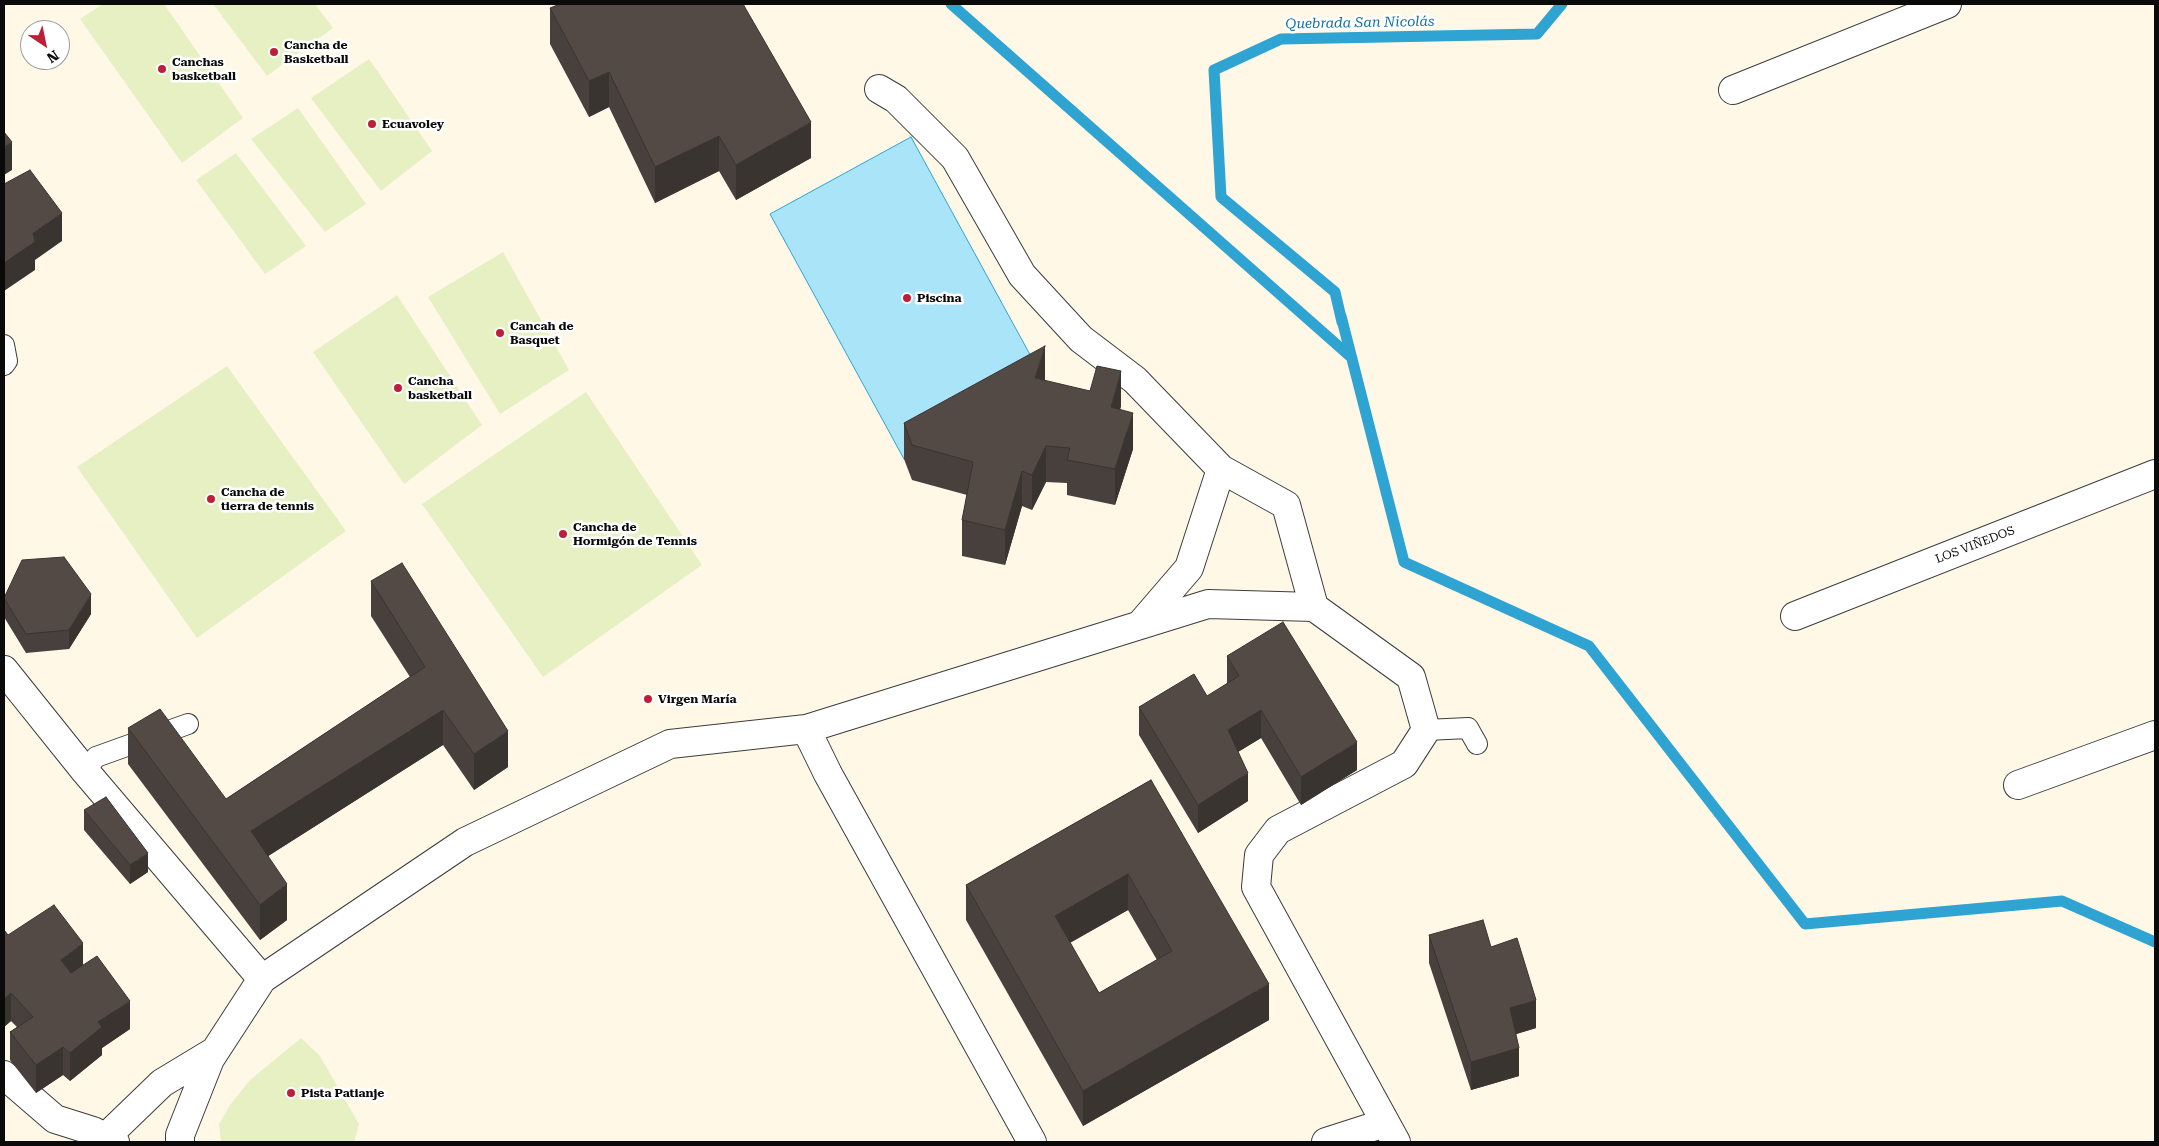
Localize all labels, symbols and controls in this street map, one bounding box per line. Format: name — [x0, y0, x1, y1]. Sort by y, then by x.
water label: Quebrada San Nicolás — [1285, 13, 1435, 33]
north arrow — [20, 20, 70, 70]
place label: Cancha de Basketball — [284, 38, 349, 66]
marker: Cancha de Basketball — [268, 46, 280, 58]
text: N — [44, 47, 62, 66]
place label: Canchas basketball — [172, 55, 236, 83]
marker: Canchas basketball — [156, 63, 168, 75]
place label: Ecuavoley — [382, 117, 444, 131]
marker: Ecuavoley — [366, 118, 378, 130]
place label: Piscina — [917, 291, 962, 305]
marker: Piscina — [901, 292, 913, 304]
place label: Cancah de Basquet — [510, 319, 574, 347]
marker: Cancah de Basquet — [494, 327, 506, 339]
place label: Cancha basketball — [408, 374, 472, 402]
marker: Cancha basketball — [392, 382, 404, 394]
place label: Cancha de tierra de tennis — [221, 485, 314, 513]
marker: Cancha de tierra de tennis — [205, 493, 217, 505]
place label: Cancha de Hormigón de Tennis — [573, 520, 697, 548]
street label: LOS VIÑEDOS — [1933, 523, 2017, 567]
marker: Cancha de Hormigón de Tennis — [557, 528, 569, 540]
place label: Virgen María — [658, 692, 736, 706]
marker: Virgen María — [642, 693, 654, 705]
place label: Pista Patianje — [301, 1086, 384, 1100]
marker: Pista Patianje — [285, 1087, 297, 1099]

